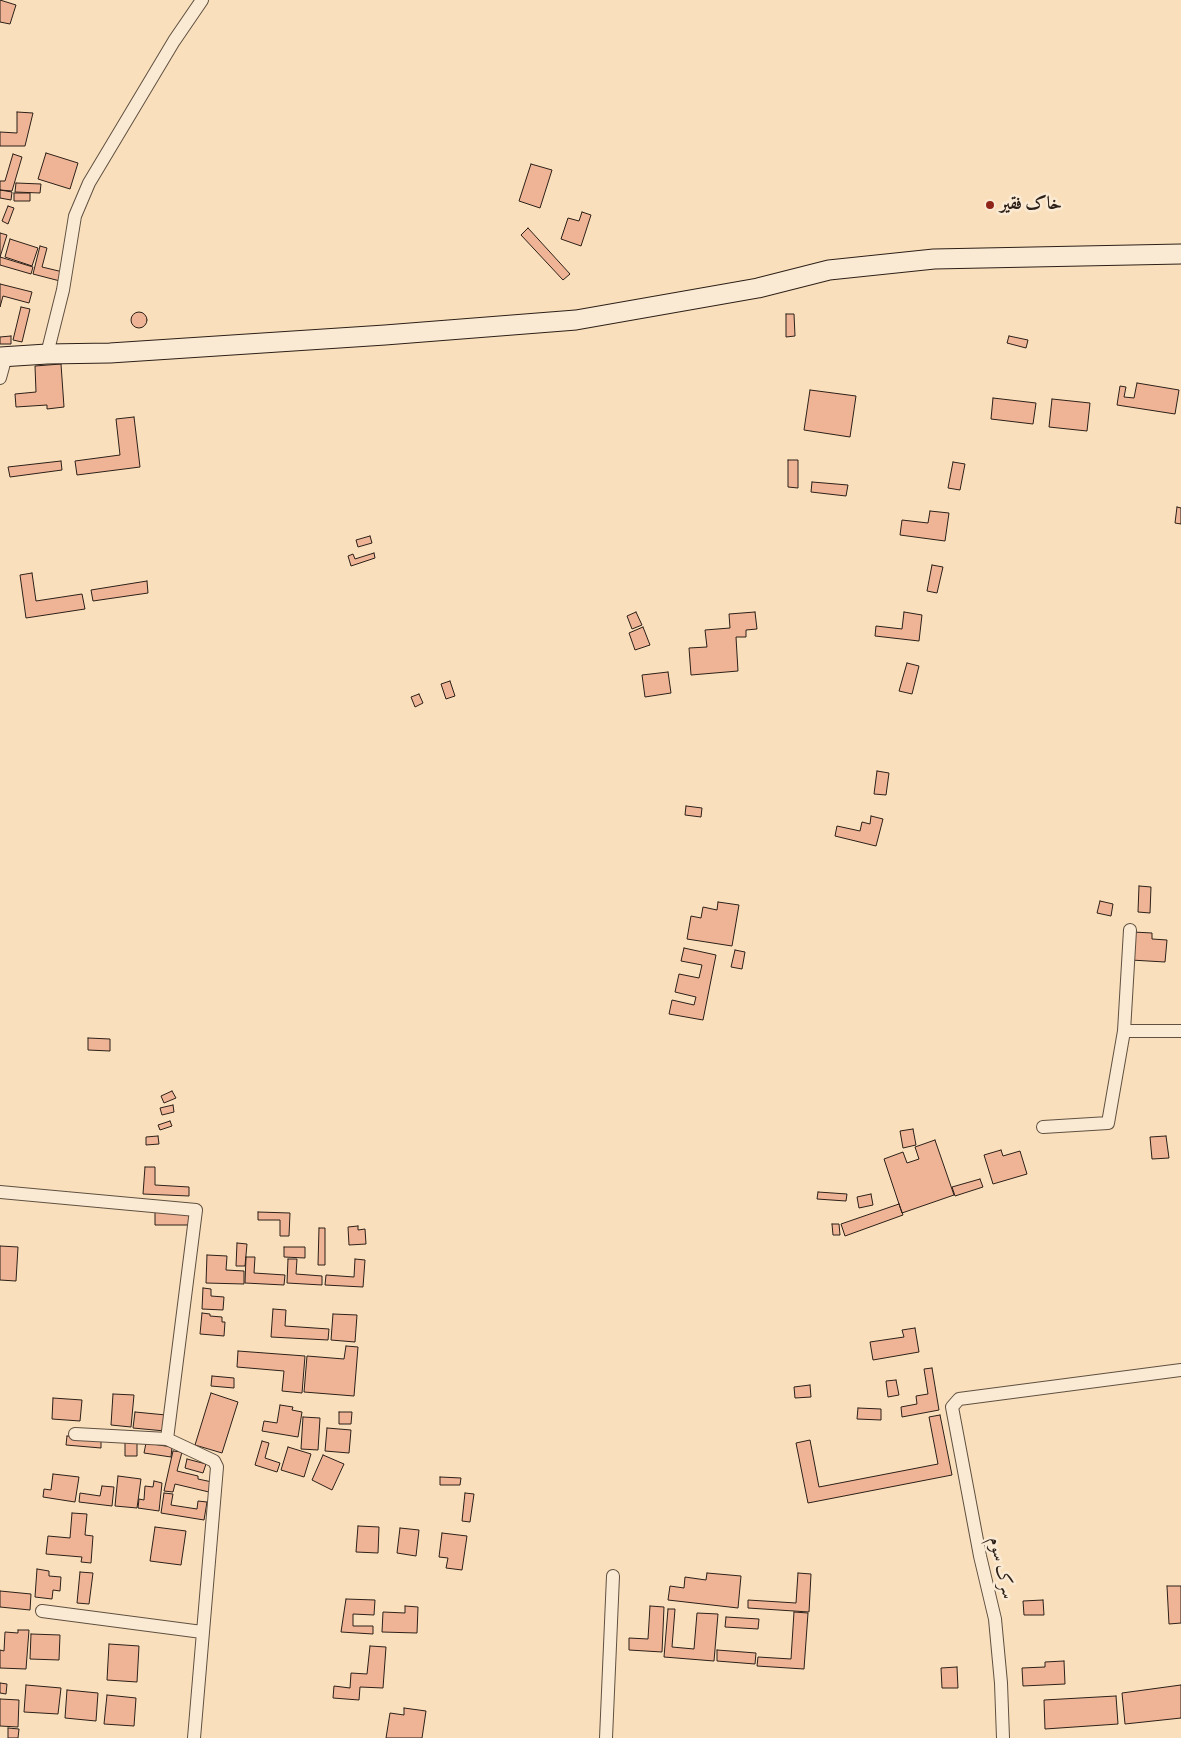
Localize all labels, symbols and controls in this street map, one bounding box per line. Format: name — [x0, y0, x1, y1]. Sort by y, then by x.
place label: خاک فقیر — [1000, 194, 1062, 216]
marker: خاک فقیر — [984, 199, 996, 211]
street label: سرک سوم — [983, 1535, 1019, 1601]

